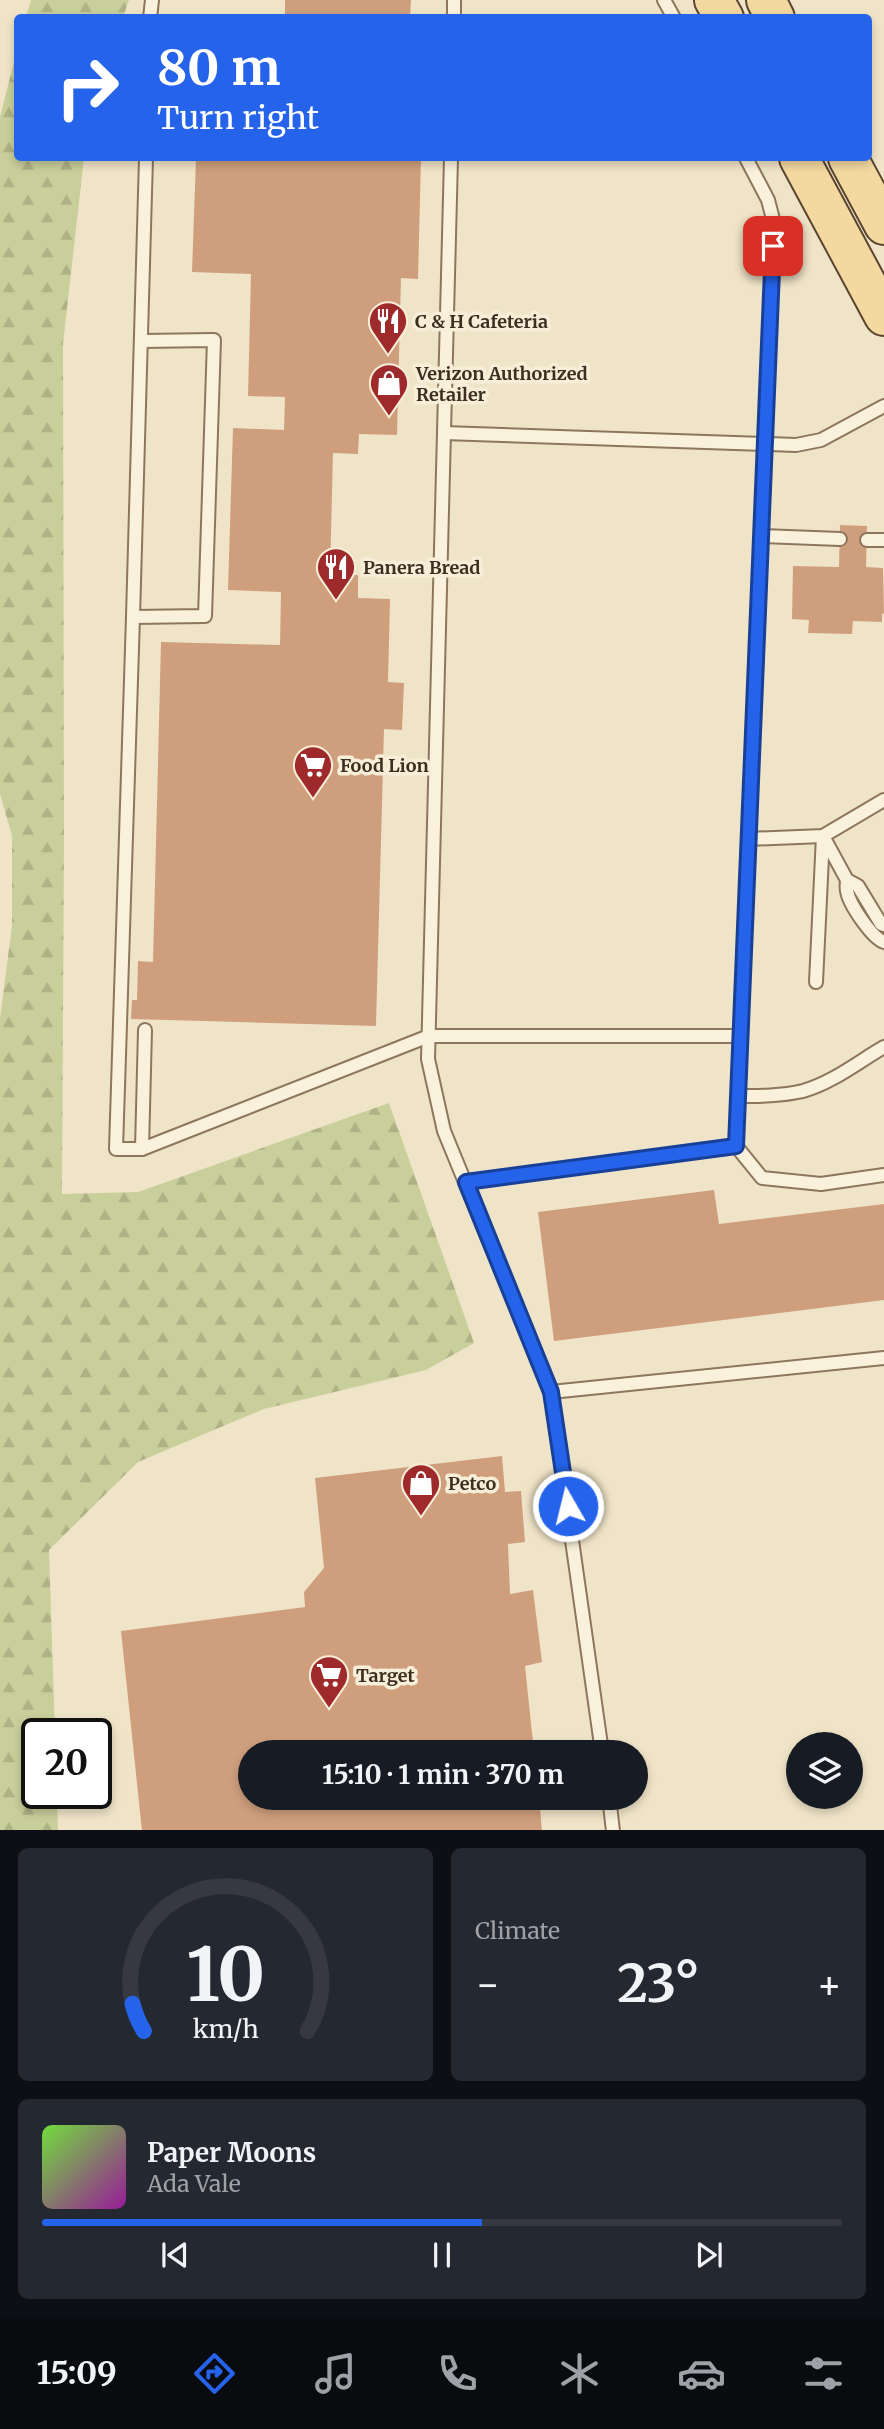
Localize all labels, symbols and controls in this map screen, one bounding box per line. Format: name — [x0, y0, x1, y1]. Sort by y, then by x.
text: 80 m — [157, 37, 280, 98]
icon: right — [42, 42, 133, 133]
text: Turn right — [157, 98, 319, 138]
pin — [743, 216, 803, 276]
icon: arrive — [754, 227, 792, 265]
restaurant icon: C & H Cafeteria — [367, 300, 409, 355]
place label: C & H Cafeteria — [415, 310, 548, 333]
shop icon: Verizon Authorized Retailer — [368, 362, 410, 417]
place label: Verizon Authorized Retailer — [415, 362, 588, 406]
restaurant icon: Panera Bread — [315, 546, 357, 601]
place label: Panera Bread — [363, 556, 481, 579]
supermarket icon: Food Lion — [292, 744, 334, 799]
place label: Food Lion — [340, 754, 429, 777]
shop icon: Petco — [400, 1462, 442, 1517]
position arrow — [531, 1469, 605, 1543]
place label: Petco — [448, 1472, 496, 1495]
supermarket icon: Target — [308, 1654, 350, 1709]
place label: Target — [356, 1664, 415, 1687]
speed limit sign: 20 — [21, 1718, 112, 1809]
map controls — [786, 1732, 863, 1809]
button: layers — [786, 1732, 863, 1809]
text: 15:10 · 1 min · 370 m — [322, 1758, 564, 1791]
text: Climate — [475, 1916, 560, 1945]
text: 10 — [186, 1929, 265, 2021]
text: 23° — [617, 1951, 700, 2016]
text: − — [475, 1961, 500, 2008]
text: + — [817, 1961, 842, 2008]
text: km/h — [192, 2012, 259, 2044]
text: Paper Moons — [147, 2136, 316, 2169]
text: Ada Vale — [147, 2169, 241, 2198]
icon: previous — [156, 2236, 194, 2274]
icon: pause — [423, 2236, 461, 2274]
icon: next — [690, 2236, 728, 2274]
icon: directions — [190, 2349, 239, 2398]
icon: music — [311, 2349, 360, 2398]
icon: phone — [433, 2349, 482, 2398]
icon: climate — [555, 2349, 604, 2398]
icon: car — [677, 2349, 726, 2398]
icon: filters — [799, 2349, 848, 2398]
text: 15:09 — [36, 2353, 117, 2393]

